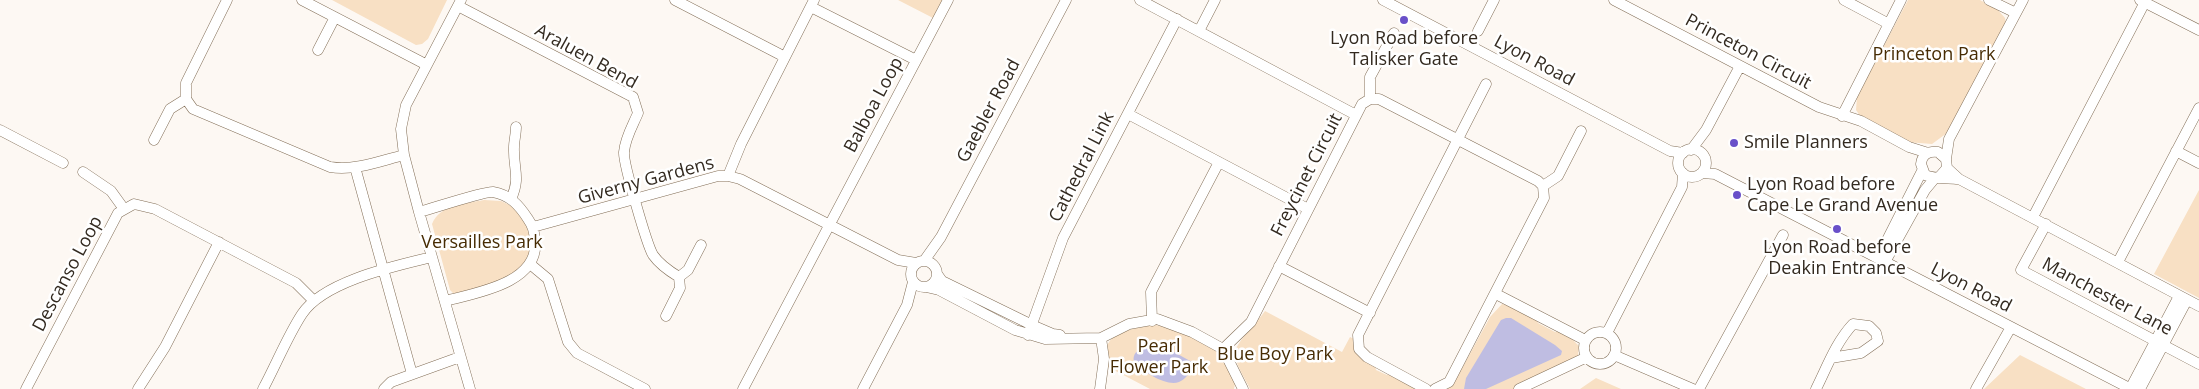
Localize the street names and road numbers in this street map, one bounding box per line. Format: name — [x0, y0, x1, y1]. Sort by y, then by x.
street label: Princeton Circuit — [1681, 10, 1815, 94]
street label: Araluen Bend — [531, 20, 641, 94]
street label: Lyon Road — [1490, 31, 1578, 91]
street label: Balboa Loop — [840, 54, 908, 156]
street label: Gaebler Road — [953, 56, 1025, 166]
street label: Cathedral Link — [1045, 108, 1119, 226]
street label: Freycinet Circuit — [1267, 110, 1347, 240]
street label: Giverny Gardens — [576, 152, 716, 210]
street label: Descanso Loop — [29, 213, 107, 335]
street label: Manchester Lane — [2038, 254, 2176, 340]
street label: Lyon Road — [1927, 258, 2015, 318]

